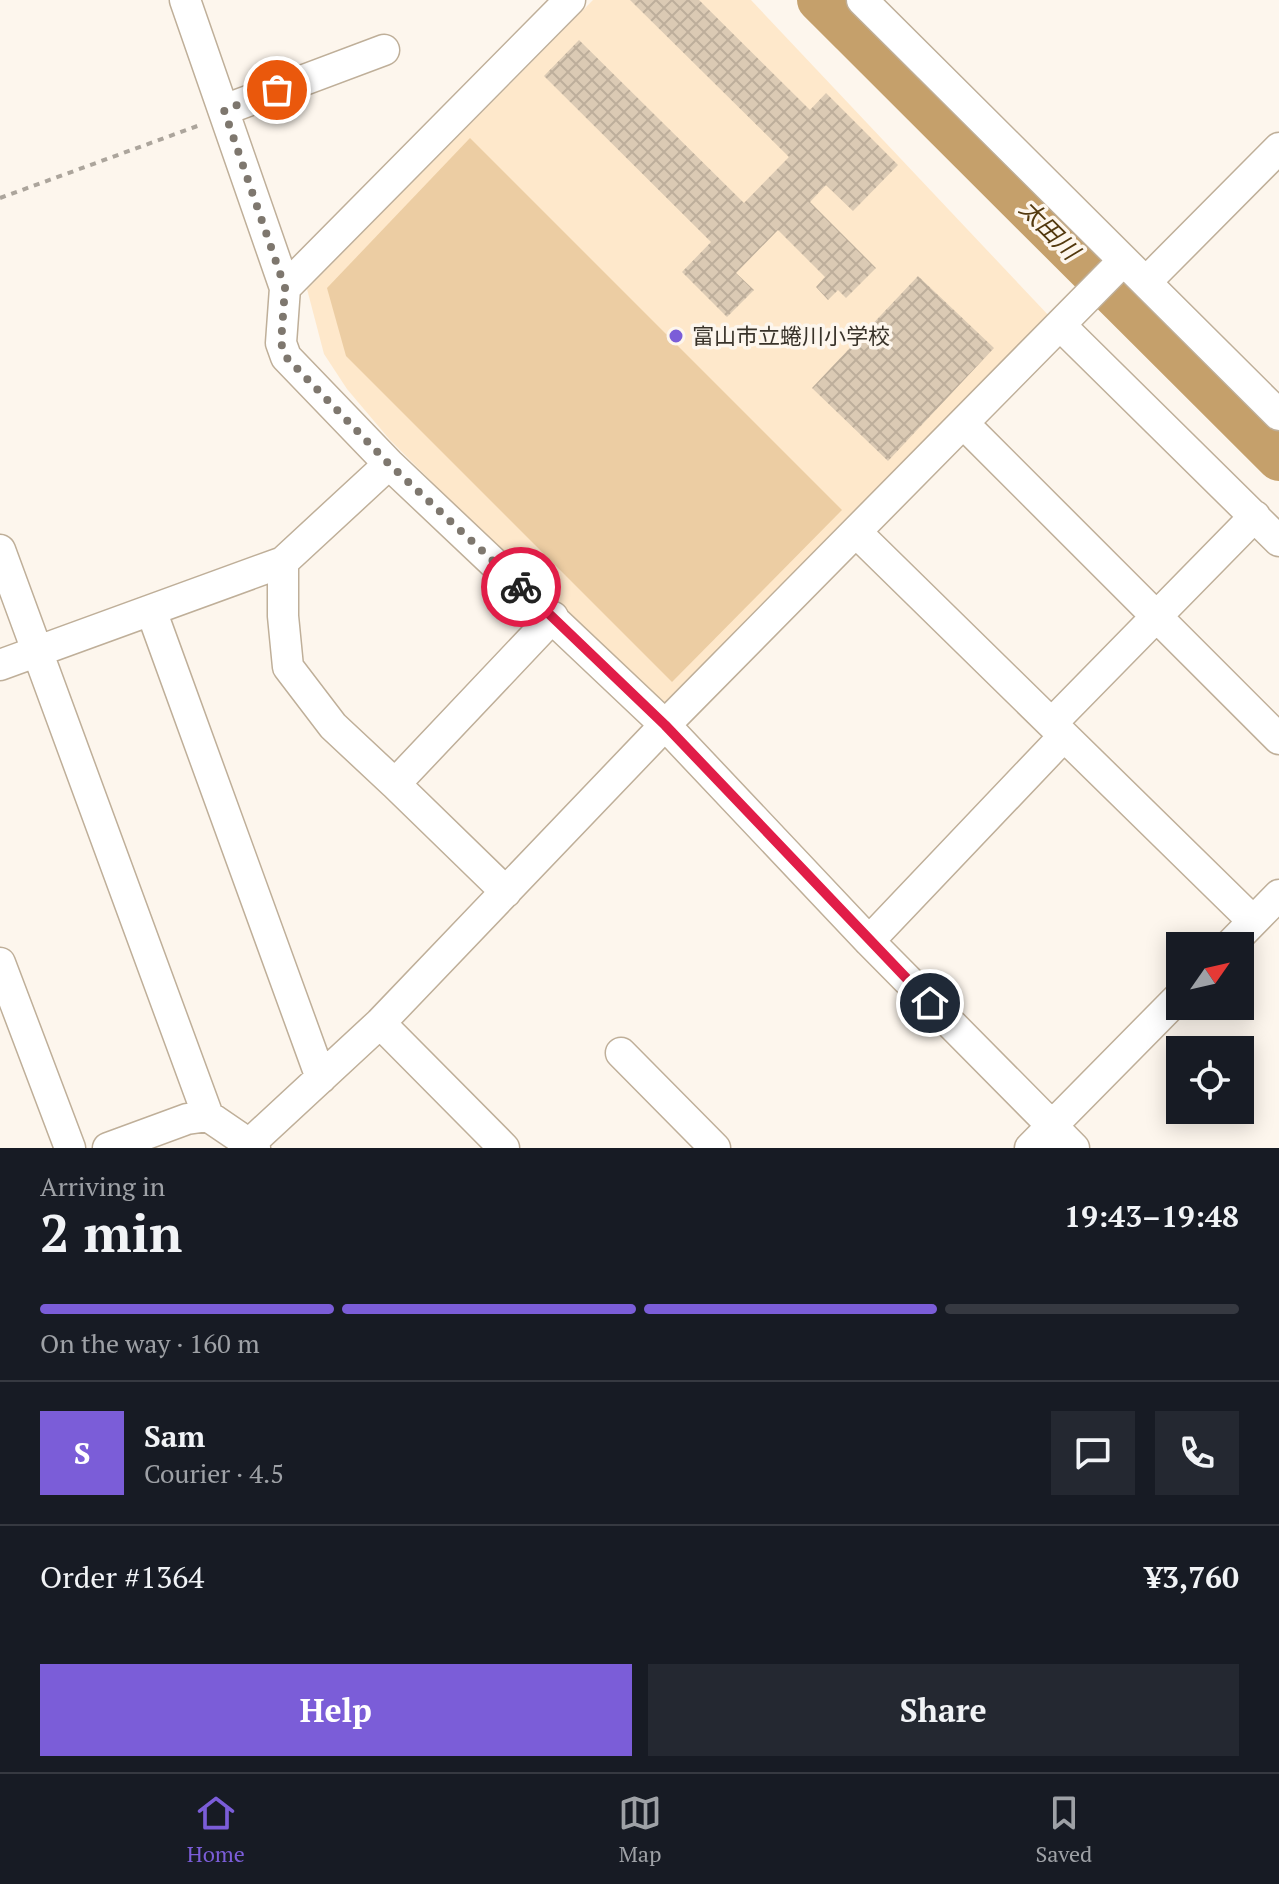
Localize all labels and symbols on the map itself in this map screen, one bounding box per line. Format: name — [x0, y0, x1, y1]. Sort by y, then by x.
pin — [243, 56, 311, 124]
water label: 太田川 — [1013, 193, 1089, 268]
place label: 富山市立蜷川小学校 — [692, 321, 890, 350]
marker: 富山市立蜷川小学校 — [667, 327, 685, 345]
courier — [481, 547, 561, 627]
north arrow — [1166, 932, 1254, 1020]
pin — [896, 969, 964, 1037]

